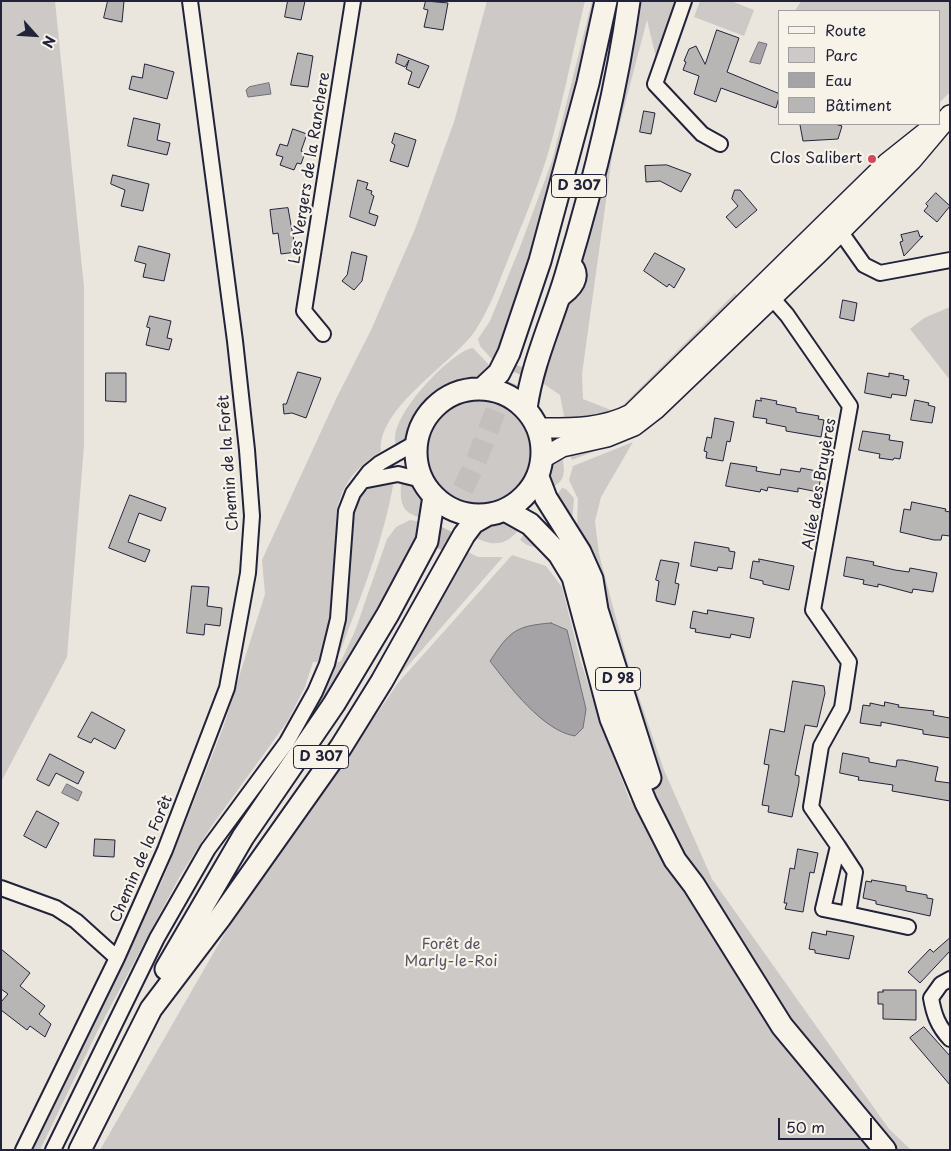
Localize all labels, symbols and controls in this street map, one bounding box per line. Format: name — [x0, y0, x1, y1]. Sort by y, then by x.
north arrow — [10, 10, 60, 60]
legend — [778, 10, 941, 125]
text: Route — [825, 18, 866, 41]
text: N — [37, 32, 61, 51]
text: Parc — [825, 43, 858, 66]
text: Eau — [825, 68, 852, 91]
street label: Les Vergers de la Ranchere — [286, 71, 334, 265]
text: Bâtiment — [825, 93, 892, 116]
place label: Clos Salibert — [770, 150, 862, 168]
marker: Clos Salibert — [866, 153, 878, 165]
road number: D 307 — [552, 175, 606, 198]
street label: Chemin de la Forêt — [215, 394, 243, 532]
street label: Allée des Bruyères — [800, 417, 840, 551]
road number: D 98 — [596, 668, 640, 691]
road number: D 307 — [294, 746, 348, 769]
street label: Chemin de la Forêt — [107, 793, 177, 925]
park label: Forêt de Marly-le-Roi — [404, 936, 498, 971]
scale bar — [781, 1108, 875, 1140]
text: 50 m — [786, 1115, 825, 1138]

